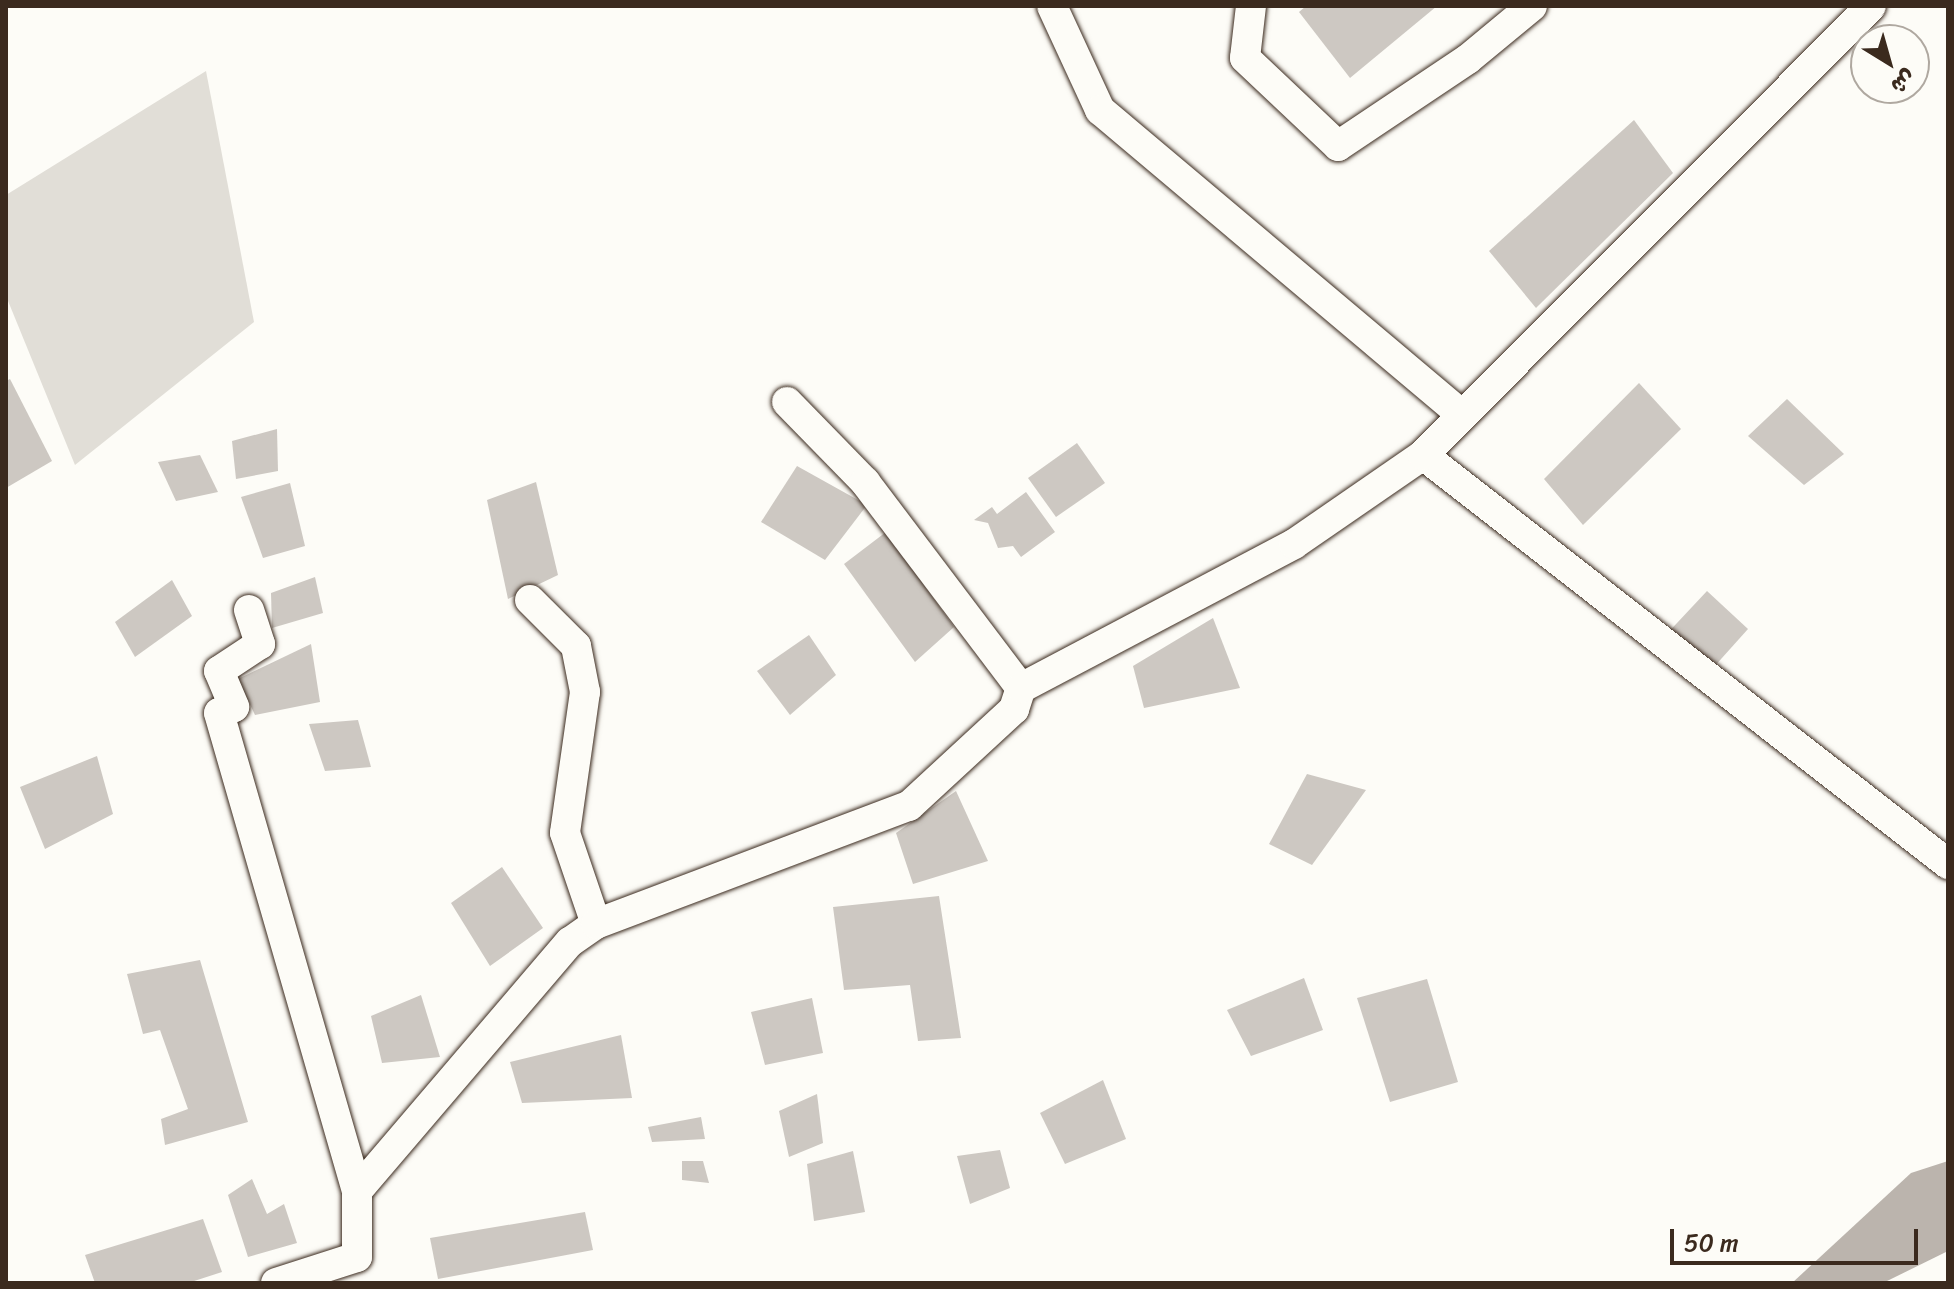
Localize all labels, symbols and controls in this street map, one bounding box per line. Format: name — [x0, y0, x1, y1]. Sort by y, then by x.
north arrow — [1850, 24, 1930, 104]
text: ش — [1882, 59, 1925, 105]
scale bar — [1674, 1213, 1922, 1263]
text: 50 m — [1684, 1222, 1739, 1264]

